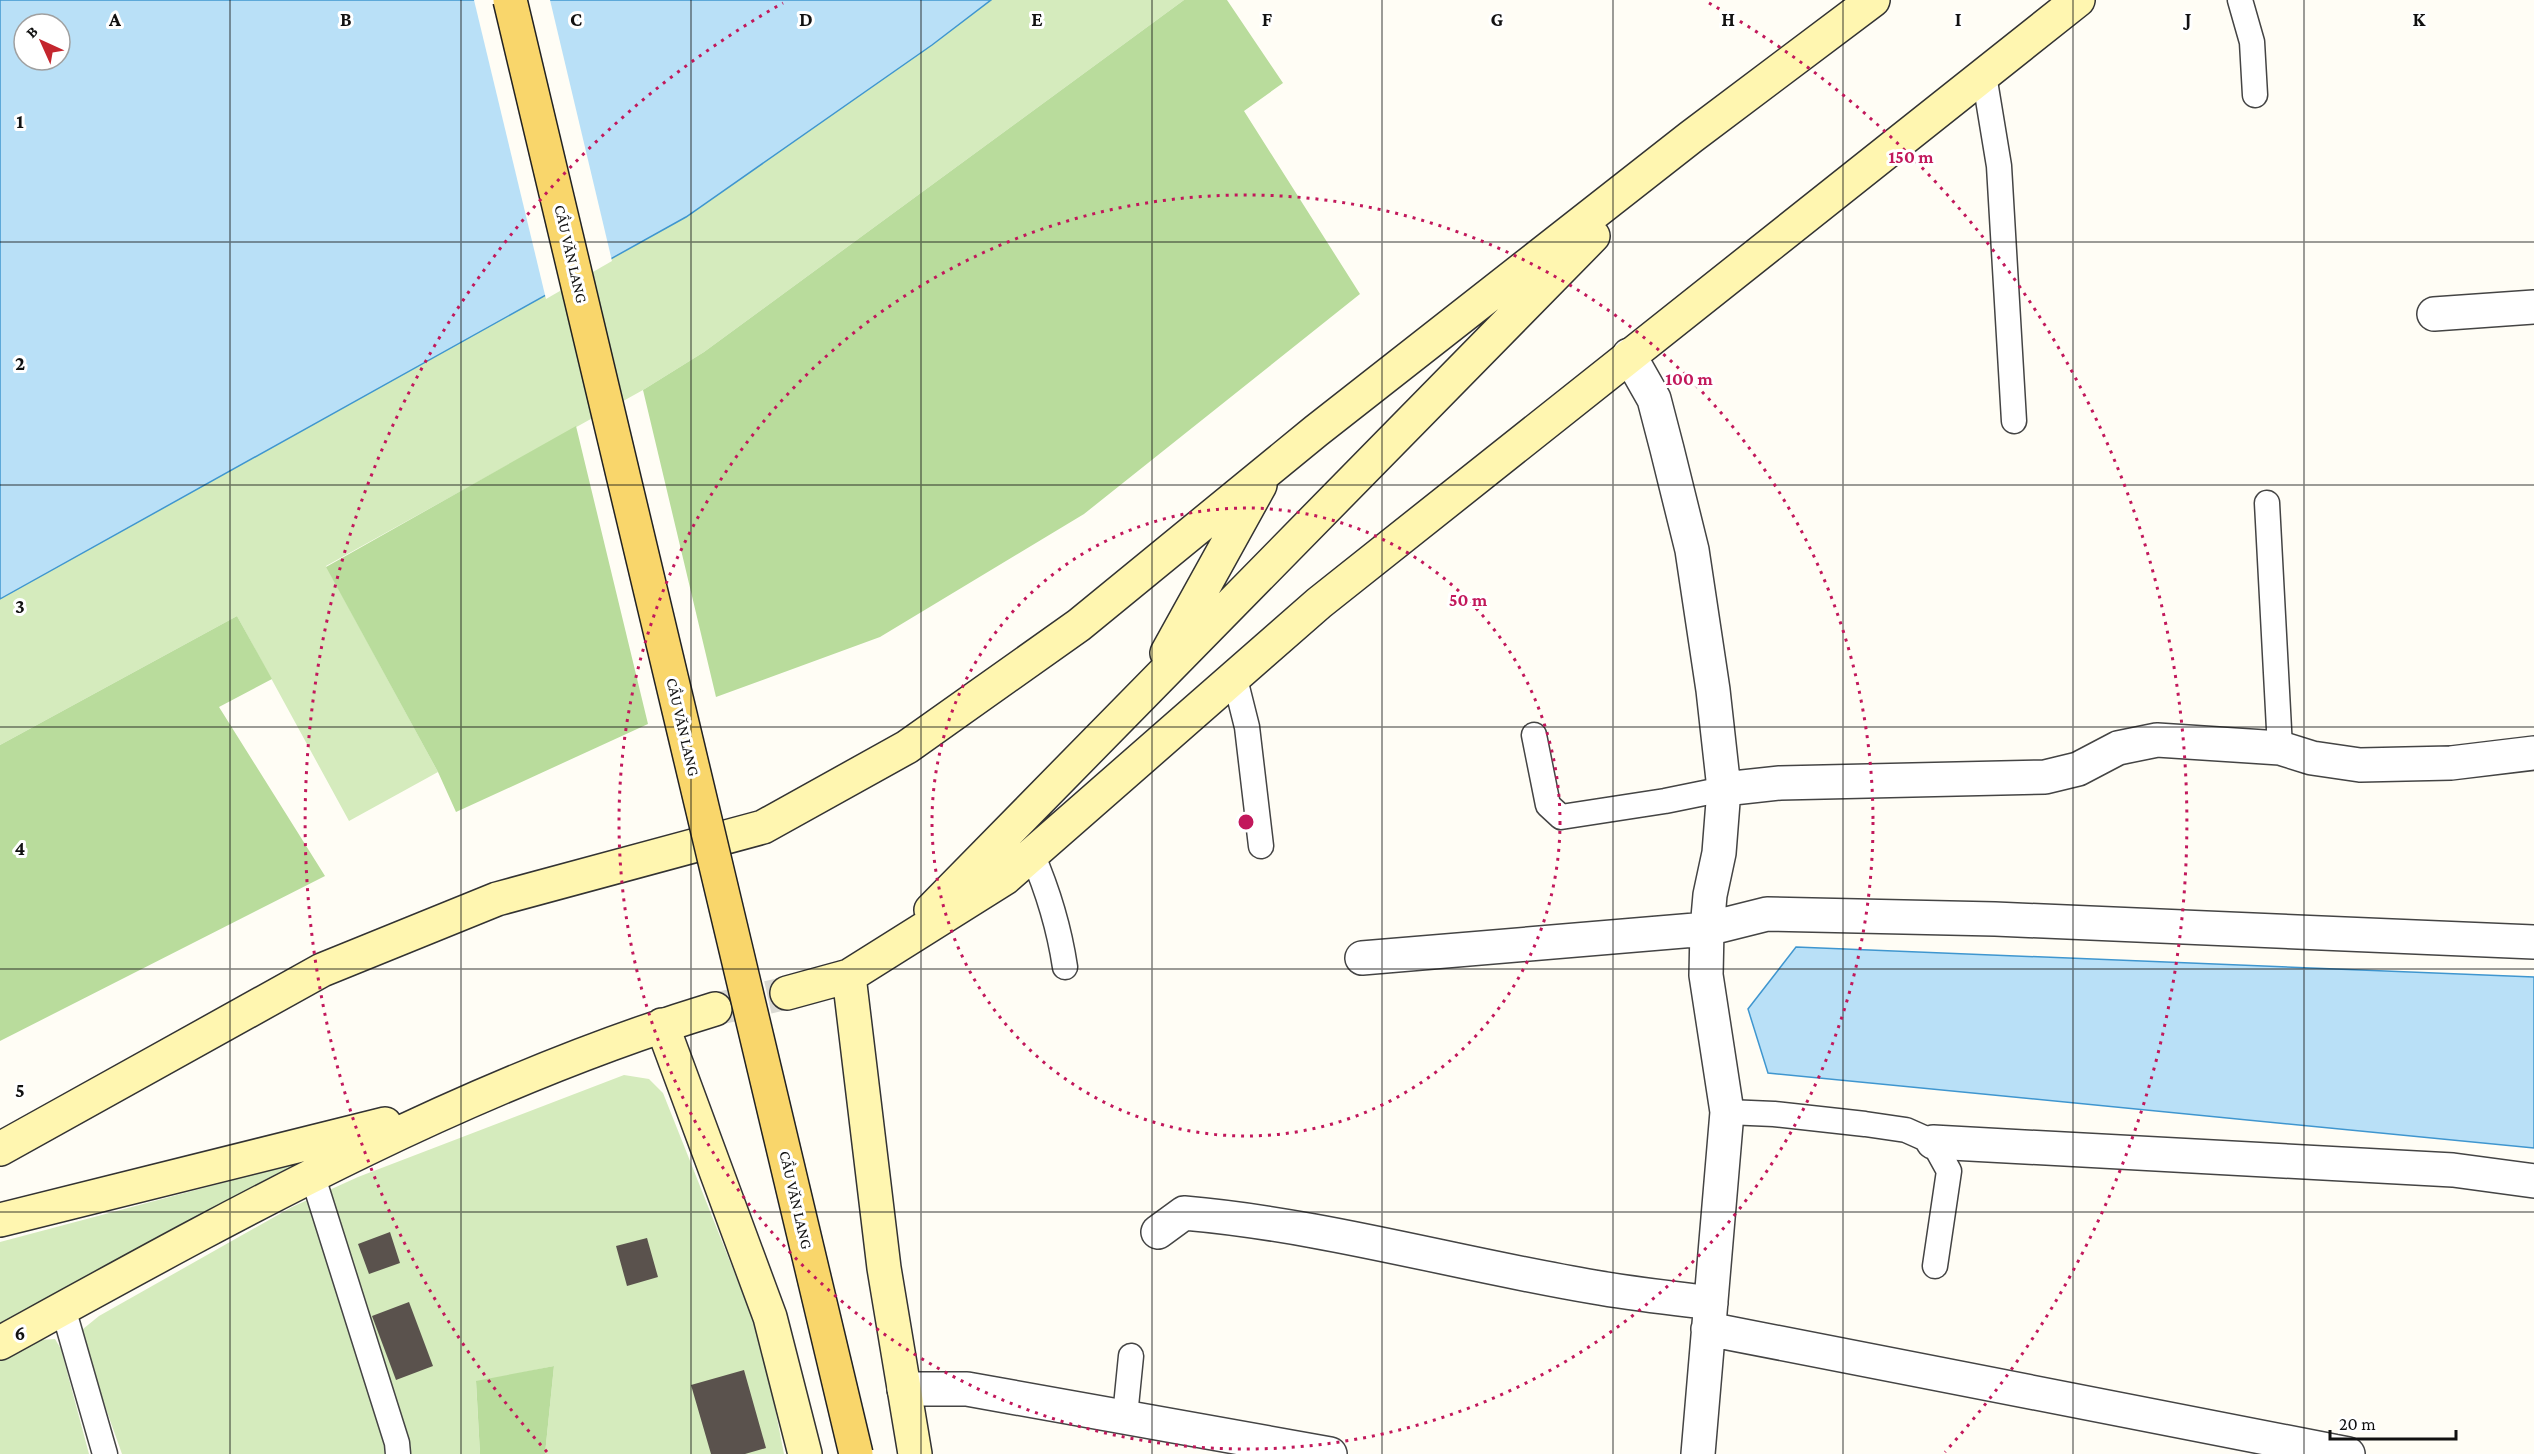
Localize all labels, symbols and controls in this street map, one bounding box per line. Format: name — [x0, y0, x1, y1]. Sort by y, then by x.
text: A — [108, 8, 122, 30]
text: B — [340, 8, 352, 30]
text: C — [570, 8, 582, 30]
text: D — [799, 8, 813, 30]
text: E — [1031, 8, 1043, 30]
text: F — [1262, 8, 1273, 30]
text: G — [1491, 8, 1504, 30]
text: H — [1721, 8, 1735, 30]
text: I — [1955, 8, 1962, 30]
text: J — [2183, 8, 2192, 30]
text: K — [2413, 8, 2427, 30]
north arrow — [12, 12, 72, 72]
text: B — [22, 22, 41, 41]
text: 1 — [16, 110, 24, 132]
text: 150 m — [1888, 147, 1934, 167]
street label: CẦU VĂN LANG — [551, 203, 592, 305]
text: 2 — [15, 352, 25, 374]
text: 100 m — [1665, 369, 1713, 389]
text: 50 m — [1449, 590, 1488, 610]
text: 3 — [15, 595, 25, 617]
street label: CẦU VĂN LANG — [663, 676, 704, 778]
centre of rings — [1236, 812, 1256, 832]
text: 4 — [15, 837, 26, 859]
text: 5 — [15, 1079, 25, 1101]
street label: CẦU VĂN LANG — [776, 1149, 817, 1251]
text: 6 — [15, 1322, 25, 1344]
scale bar — [2330, 1403, 2456, 1441]
text: 20 m — [2339, 1414, 2376, 1434]

